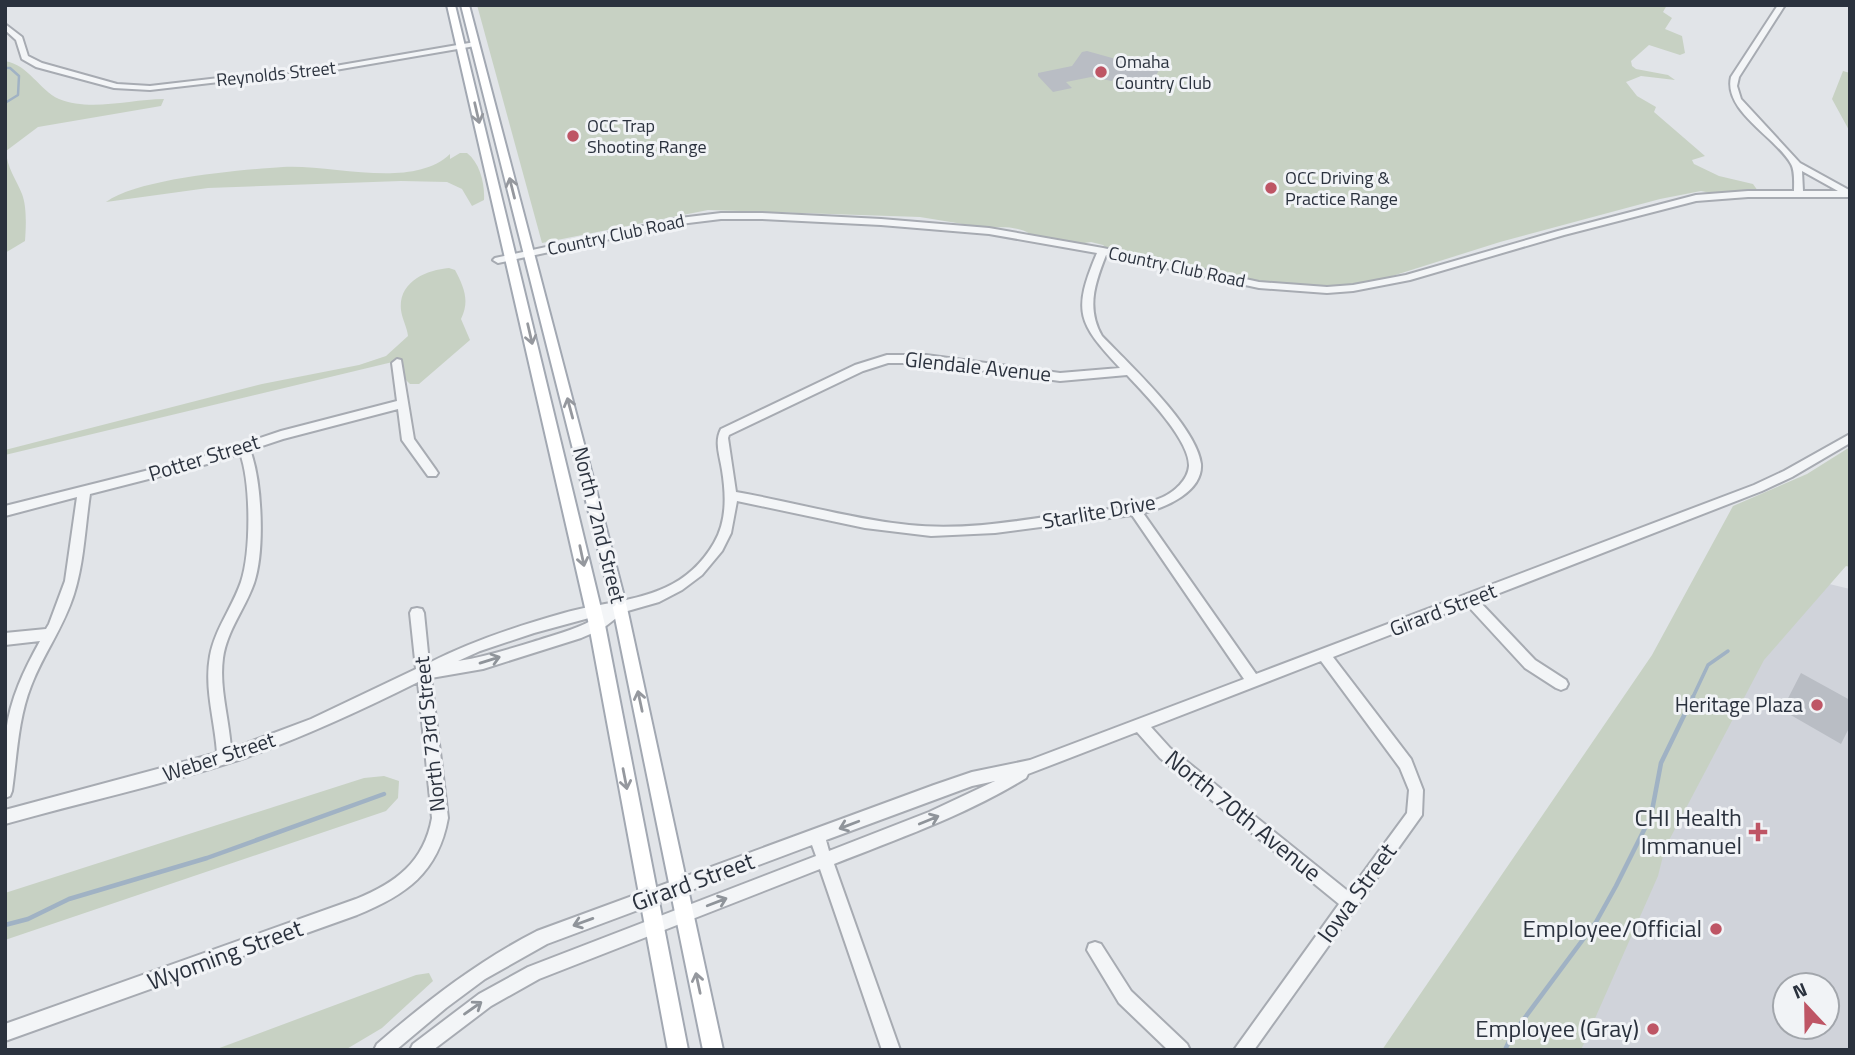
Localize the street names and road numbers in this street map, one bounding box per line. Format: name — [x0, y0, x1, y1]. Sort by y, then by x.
street label: Reynolds Street — [215, 54, 338, 93]
street label: Country Club Road — [545, 207, 687, 262]
street label: Country Club Road — [1106, 239, 1248, 294]
street label: Glendale Avenue — [903, 342, 1053, 390]
street label: Potter Street — [144, 425, 264, 489]
street label: North 72nd Street — [565, 443, 635, 607]
street label: Starlite Drive — [1040, 485, 1158, 537]
street label: Girard Street — [1385, 574, 1501, 644]
street label: North 73rd Street — [405, 654, 453, 813]
street label: Weber Street — [158, 723, 280, 789]
street label: North 70th Avenue — [1158, 741, 1330, 890]
street label: Iowa Street — [1308, 835, 1405, 950]
street label: Girard Street — [626, 842, 760, 920]
street label: Wyoming Street — [142, 909, 308, 999]

